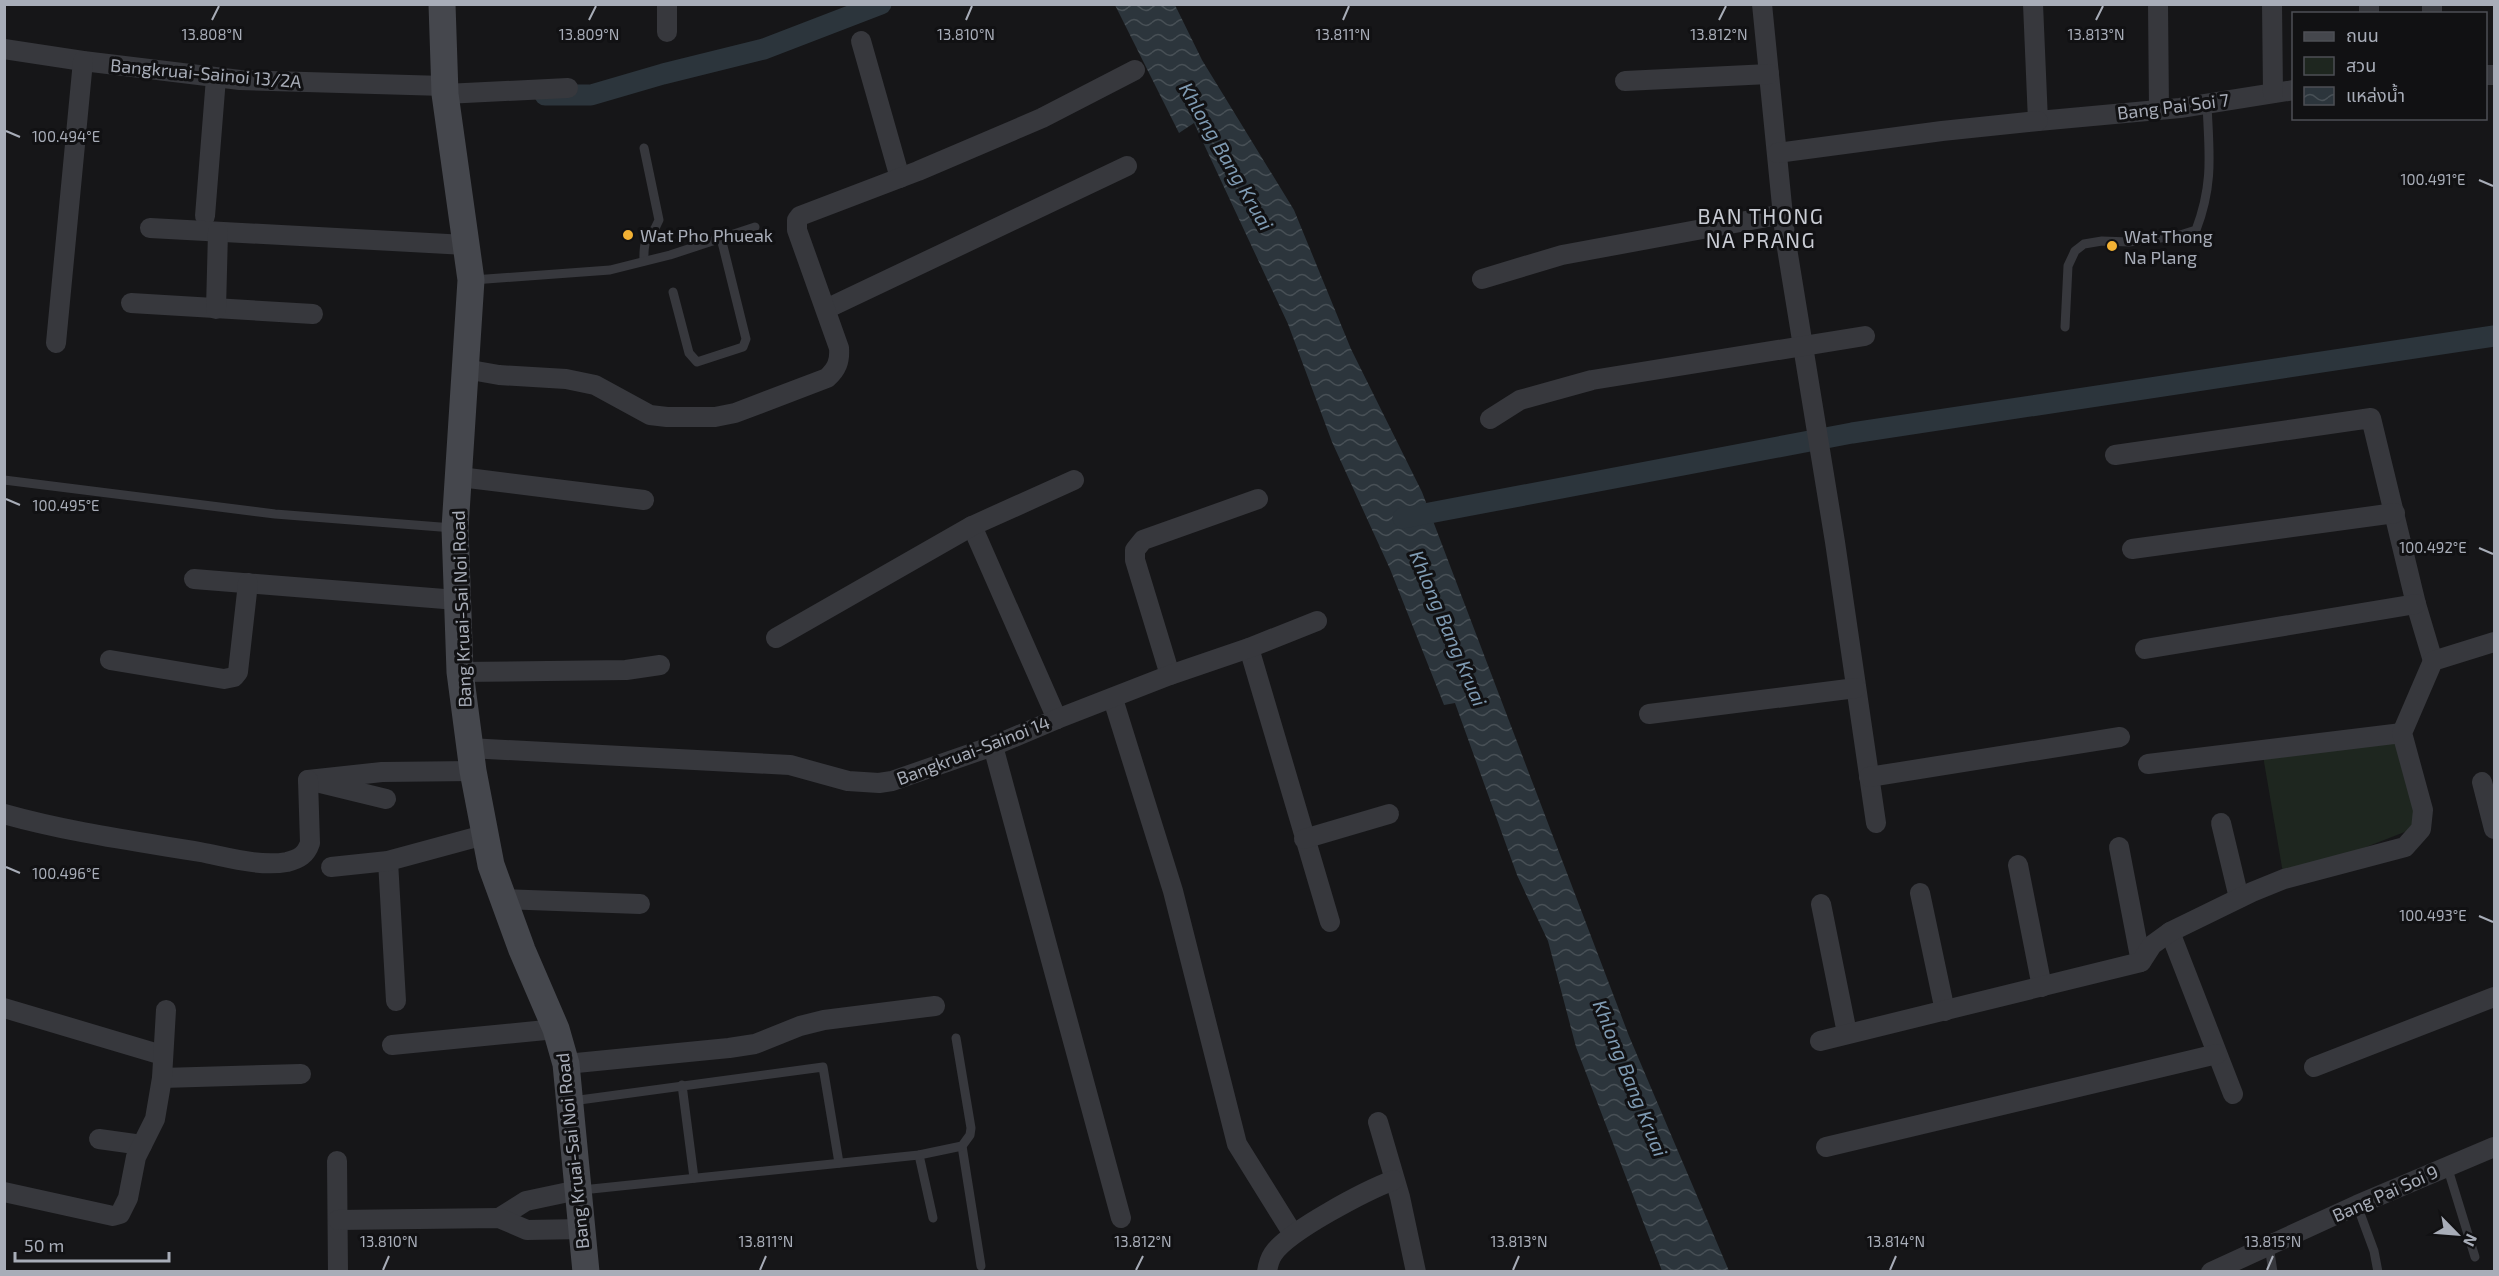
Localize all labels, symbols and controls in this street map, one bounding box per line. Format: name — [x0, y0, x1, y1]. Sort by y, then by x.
legend — [2292, 12, 2487, 120]
text: ถนน — [2346, 24, 2379, 46]
text: 13.808°N — [181, 25, 243, 43]
text: 13.809°N — [559, 25, 619, 43]
text: 13.810°N — [937, 25, 995, 43]
text: 13.811°N — [1316, 25, 1370, 43]
text: 13.812°N — [1690, 25, 1748, 43]
text: 13.813°N — [2067, 25, 2125, 43]
street label: Bangkruai-Sainoi 13/2A — [110, 54, 303, 92]
text: สวน — [2346, 54, 2376, 76]
water label: Khlong Bang Kruai — [1175, 78, 1279, 234]
text: แหล่งน้ำ — [2346, 83, 2405, 106]
street label: Bang Pai Soi 7 — [2116, 88, 2230, 124]
text: 100.494°E — [32, 127, 100, 145]
text: 100.491°E — [2401, 170, 2465, 188]
district label: BAN THONG NA PRANG — [1698, 203, 1824, 252]
place label: Wat Pho Phueak — [640, 224, 773, 246]
place label: Wat Thong Na Plang — [2124, 225, 2213, 268]
marker: Wat Pho Phueak — [621, 228, 635, 242]
marker: Wat Thong Na Plang — [2105, 239, 2119, 253]
text: 100.495°E — [32, 496, 100, 514]
street label: Bang Kruai-Sai Noi Road — [447, 510, 475, 708]
text: 100.492°E — [2399, 538, 2467, 556]
water label: Khlong Bang Kruai — [1405, 546, 1493, 710]
street label: Bangkruai-Sainoi 14 — [893, 711, 1053, 789]
text: 100.496°E — [32, 864, 100, 882]
text: 100.493°E — [2399, 906, 2467, 924]
water label: Khlong Bang Kruai — [1589, 996, 1673, 1160]
street label: Bang Kruai-Sai Noi Road — [551, 1052, 593, 1250]
street label: Bang Pai Soi 9 — [2329, 1160, 2441, 1226]
north arrow — [2427, 1204, 2487, 1264]
scale bar — [15, 1225, 170, 1263]
text: N — [2460, 1231, 2482, 1250]
text: 13.810°N — [360, 1232, 418, 1250]
text: 13.811°N — [739, 1232, 793, 1250]
text: 13.812°N — [1114, 1232, 1172, 1250]
text: 13.813°N — [1490, 1232, 1548, 1250]
text: 13.814°N — [1867, 1232, 1925, 1250]
text: 13.815°N — [2245, 1232, 2301, 1250]
text: 50 m — [24, 1234, 64, 1256]

